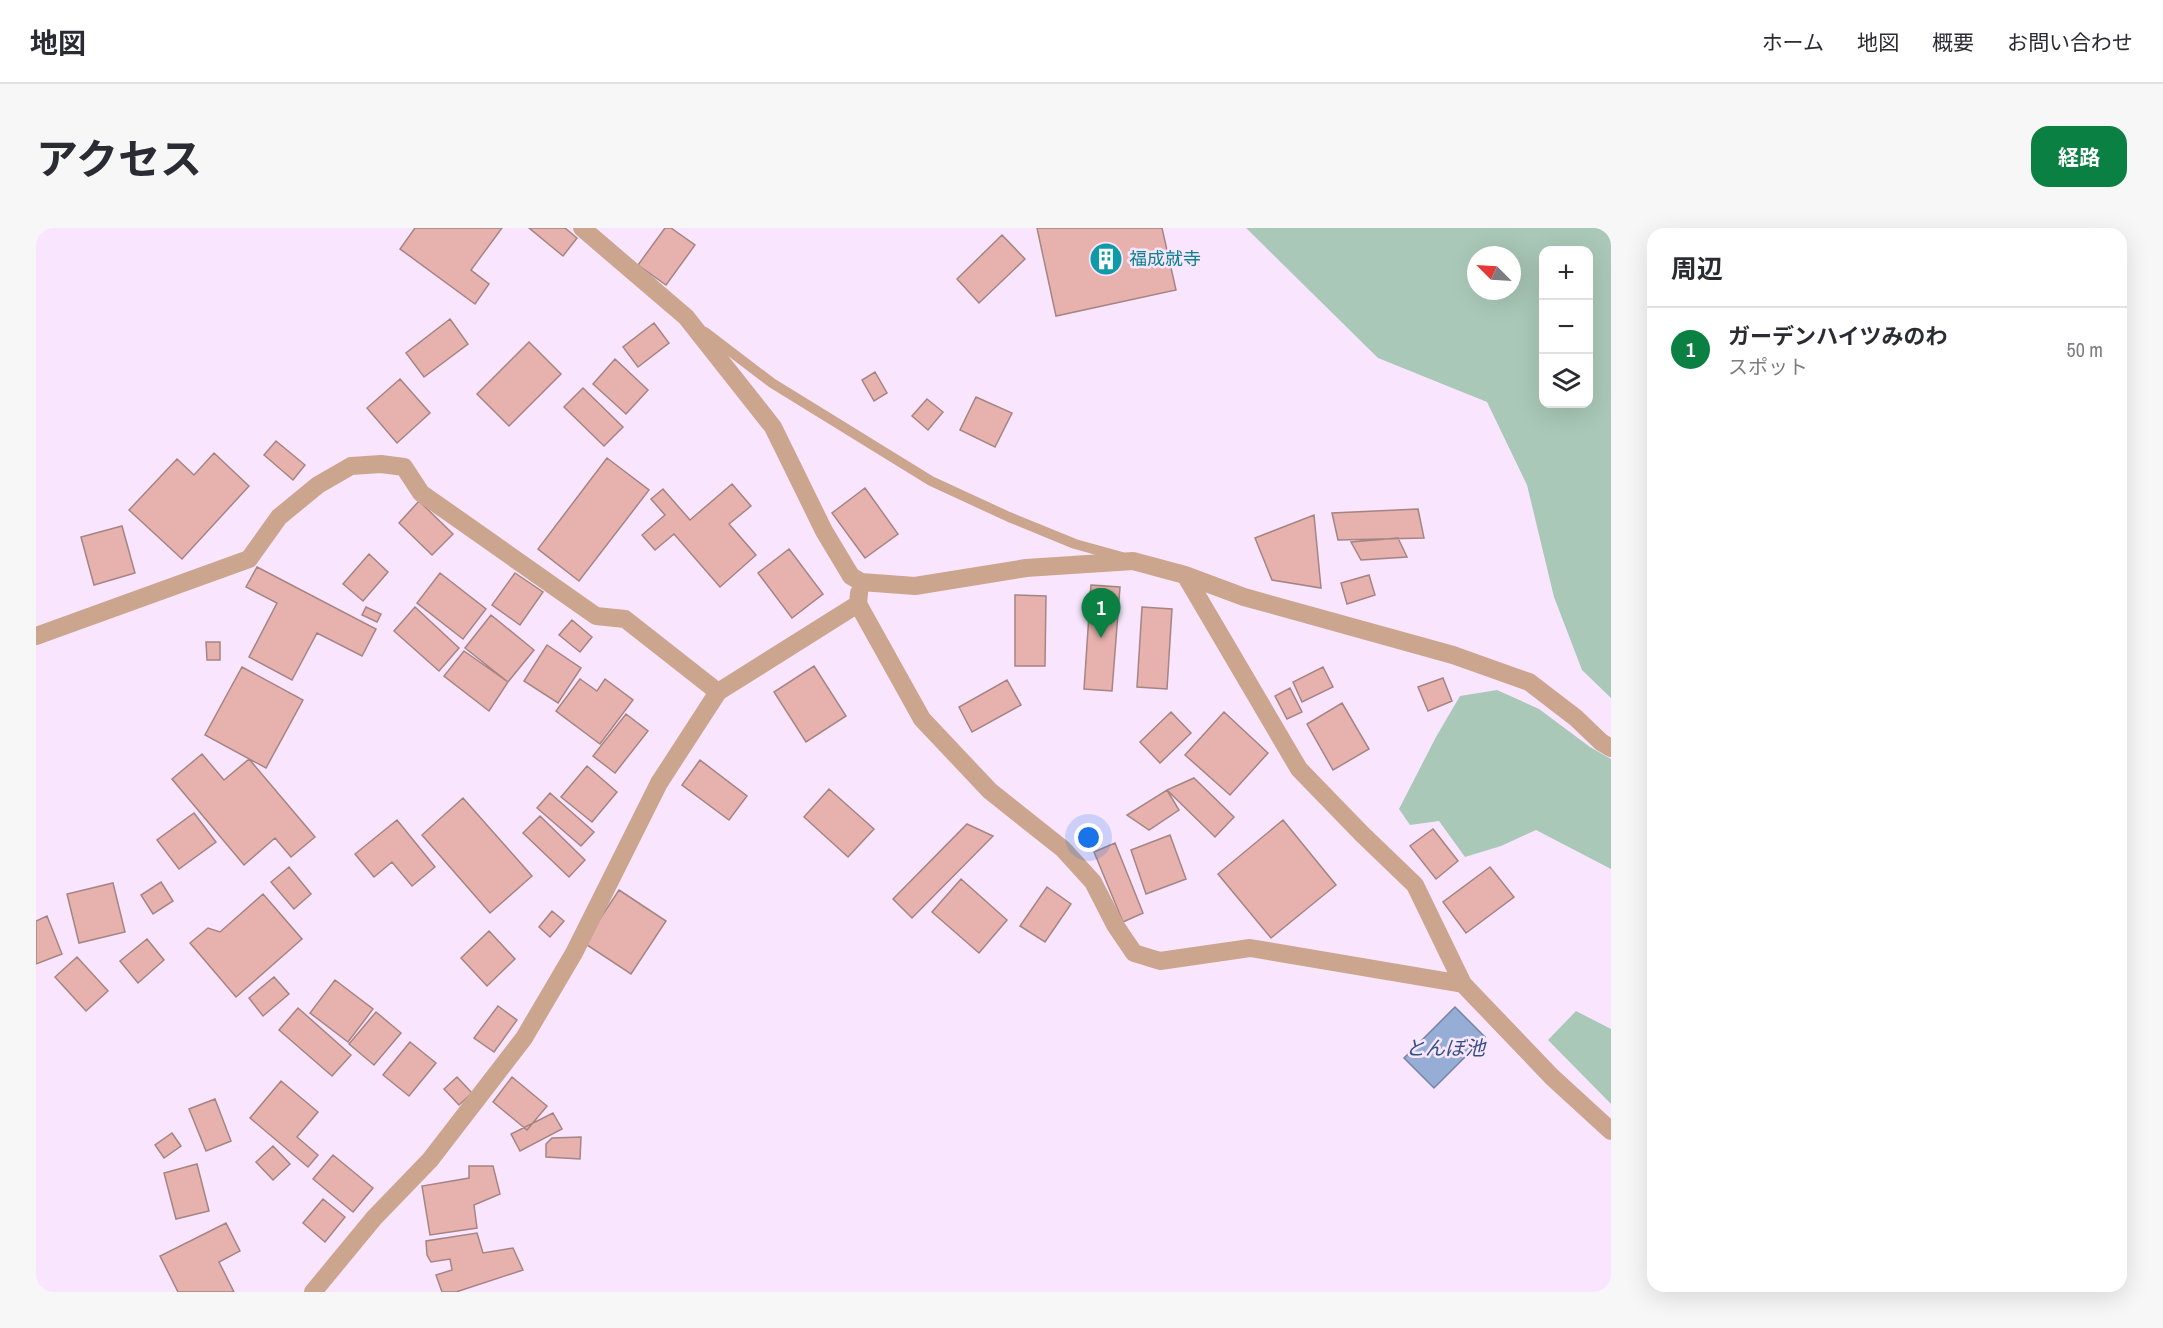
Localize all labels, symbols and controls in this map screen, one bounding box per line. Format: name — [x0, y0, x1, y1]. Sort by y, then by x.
text: 地図 — [30, 24, 86, 62]
text: ホーム — [1762, 28, 1824, 57]
text: 地図 — [1857, 28, 1899, 57]
text: 概要 — [1932, 28, 1974, 57]
text: お問い合わせ — [2007, 28, 2133, 57]
button: 経路 — [2031, 126, 2127, 187]
text: アクセス — [36, 131, 202, 187]
building icon: 福成就寺 — [1088, 241, 1124, 277]
place label: 福成就寺 — [1129, 246, 1201, 271]
north arrow — [1467, 246, 1521, 300]
map controls — [1539, 246, 1593, 408]
button: + — [1539, 246, 1593, 300]
text: 周辺 — [1671, 251, 1723, 286]
button: − — [1539, 300, 1593, 354]
text: ガーデンハイツみのわ — [1728, 321, 1948, 351]
text: 1 — [1686, 336, 1695, 363]
text: 50 m — [2067, 336, 2103, 363]
text: スポット — [1728, 353, 1808, 380]
button: layers — [1539, 354, 1593, 408]
pin: 1 — [1082, 588, 1120, 638]
your location — [1074, 823, 1103, 852]
water label: とんぼ池 — [1405, 1034, 1487, 1061]

